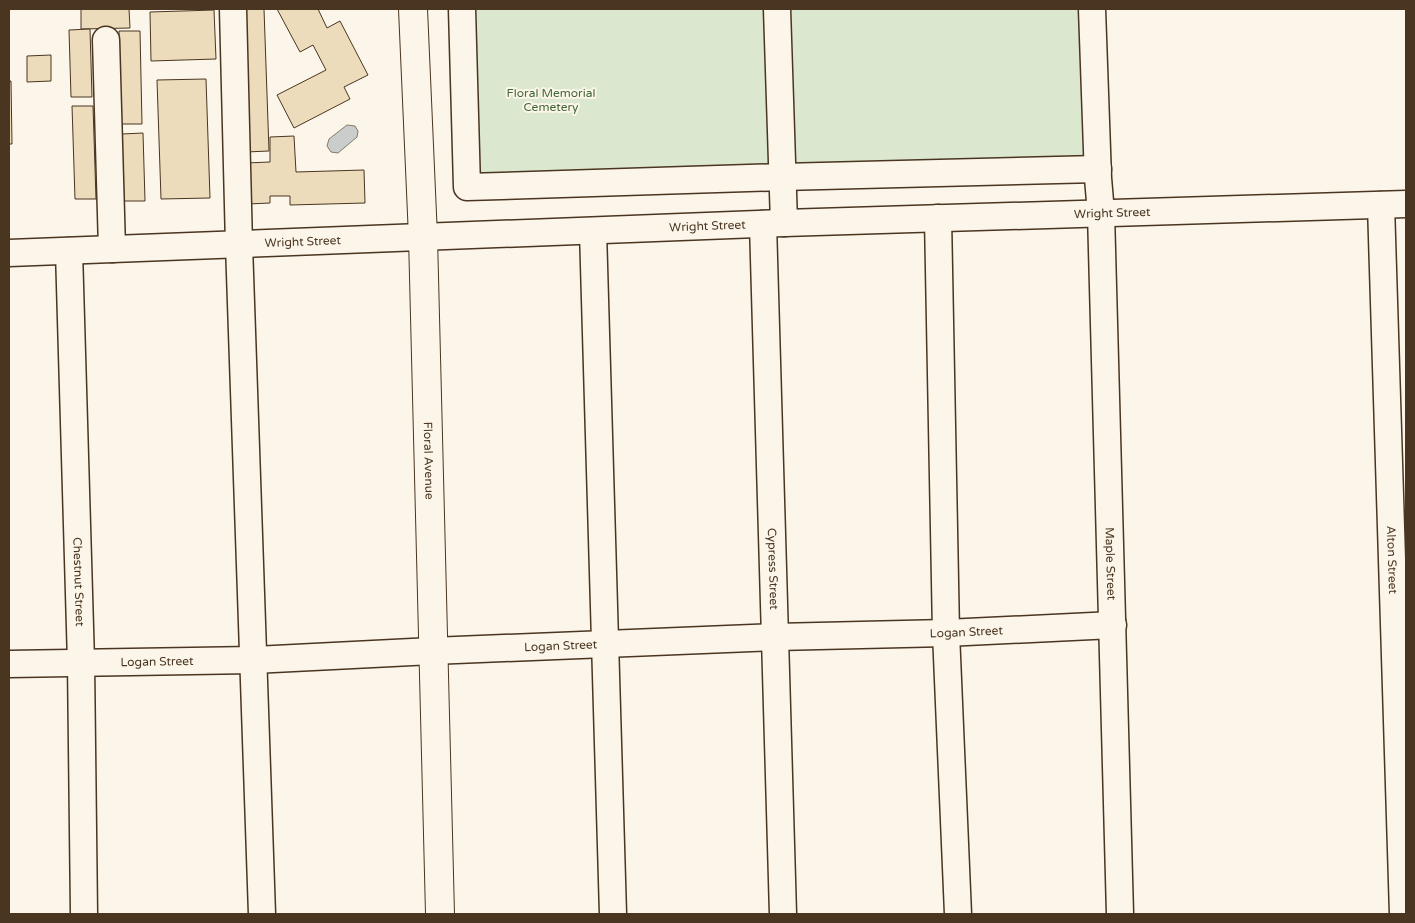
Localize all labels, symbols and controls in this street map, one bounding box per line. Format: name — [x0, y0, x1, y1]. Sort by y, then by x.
park label: Floral Memorial Cemetery — [507, 86, 595, 114]
street label: Wright Street — [1074, 205, 1151, 221]
street label: Wright Street — [669, 217, 746, 234]
street label: Wright Street — [264, 233, 342, 250]
street label: Floral Avenue — [421, 422, 437, 500]
street label: Alton Street — [1384, 525, 1400, 595]
street label: Maple Street — [1103, 527, 1119, 601]
street label: Cypress Street — [765, 528, 781, 610]
street label: Chestnut Street — [70, 537, 87, 627]
street label: Logan Street — [930, 623, 1004, 640]
street label: Logan Street — [524, 637, 598, 654]
street label: Logan Street — [120, 654, 194, 669]

